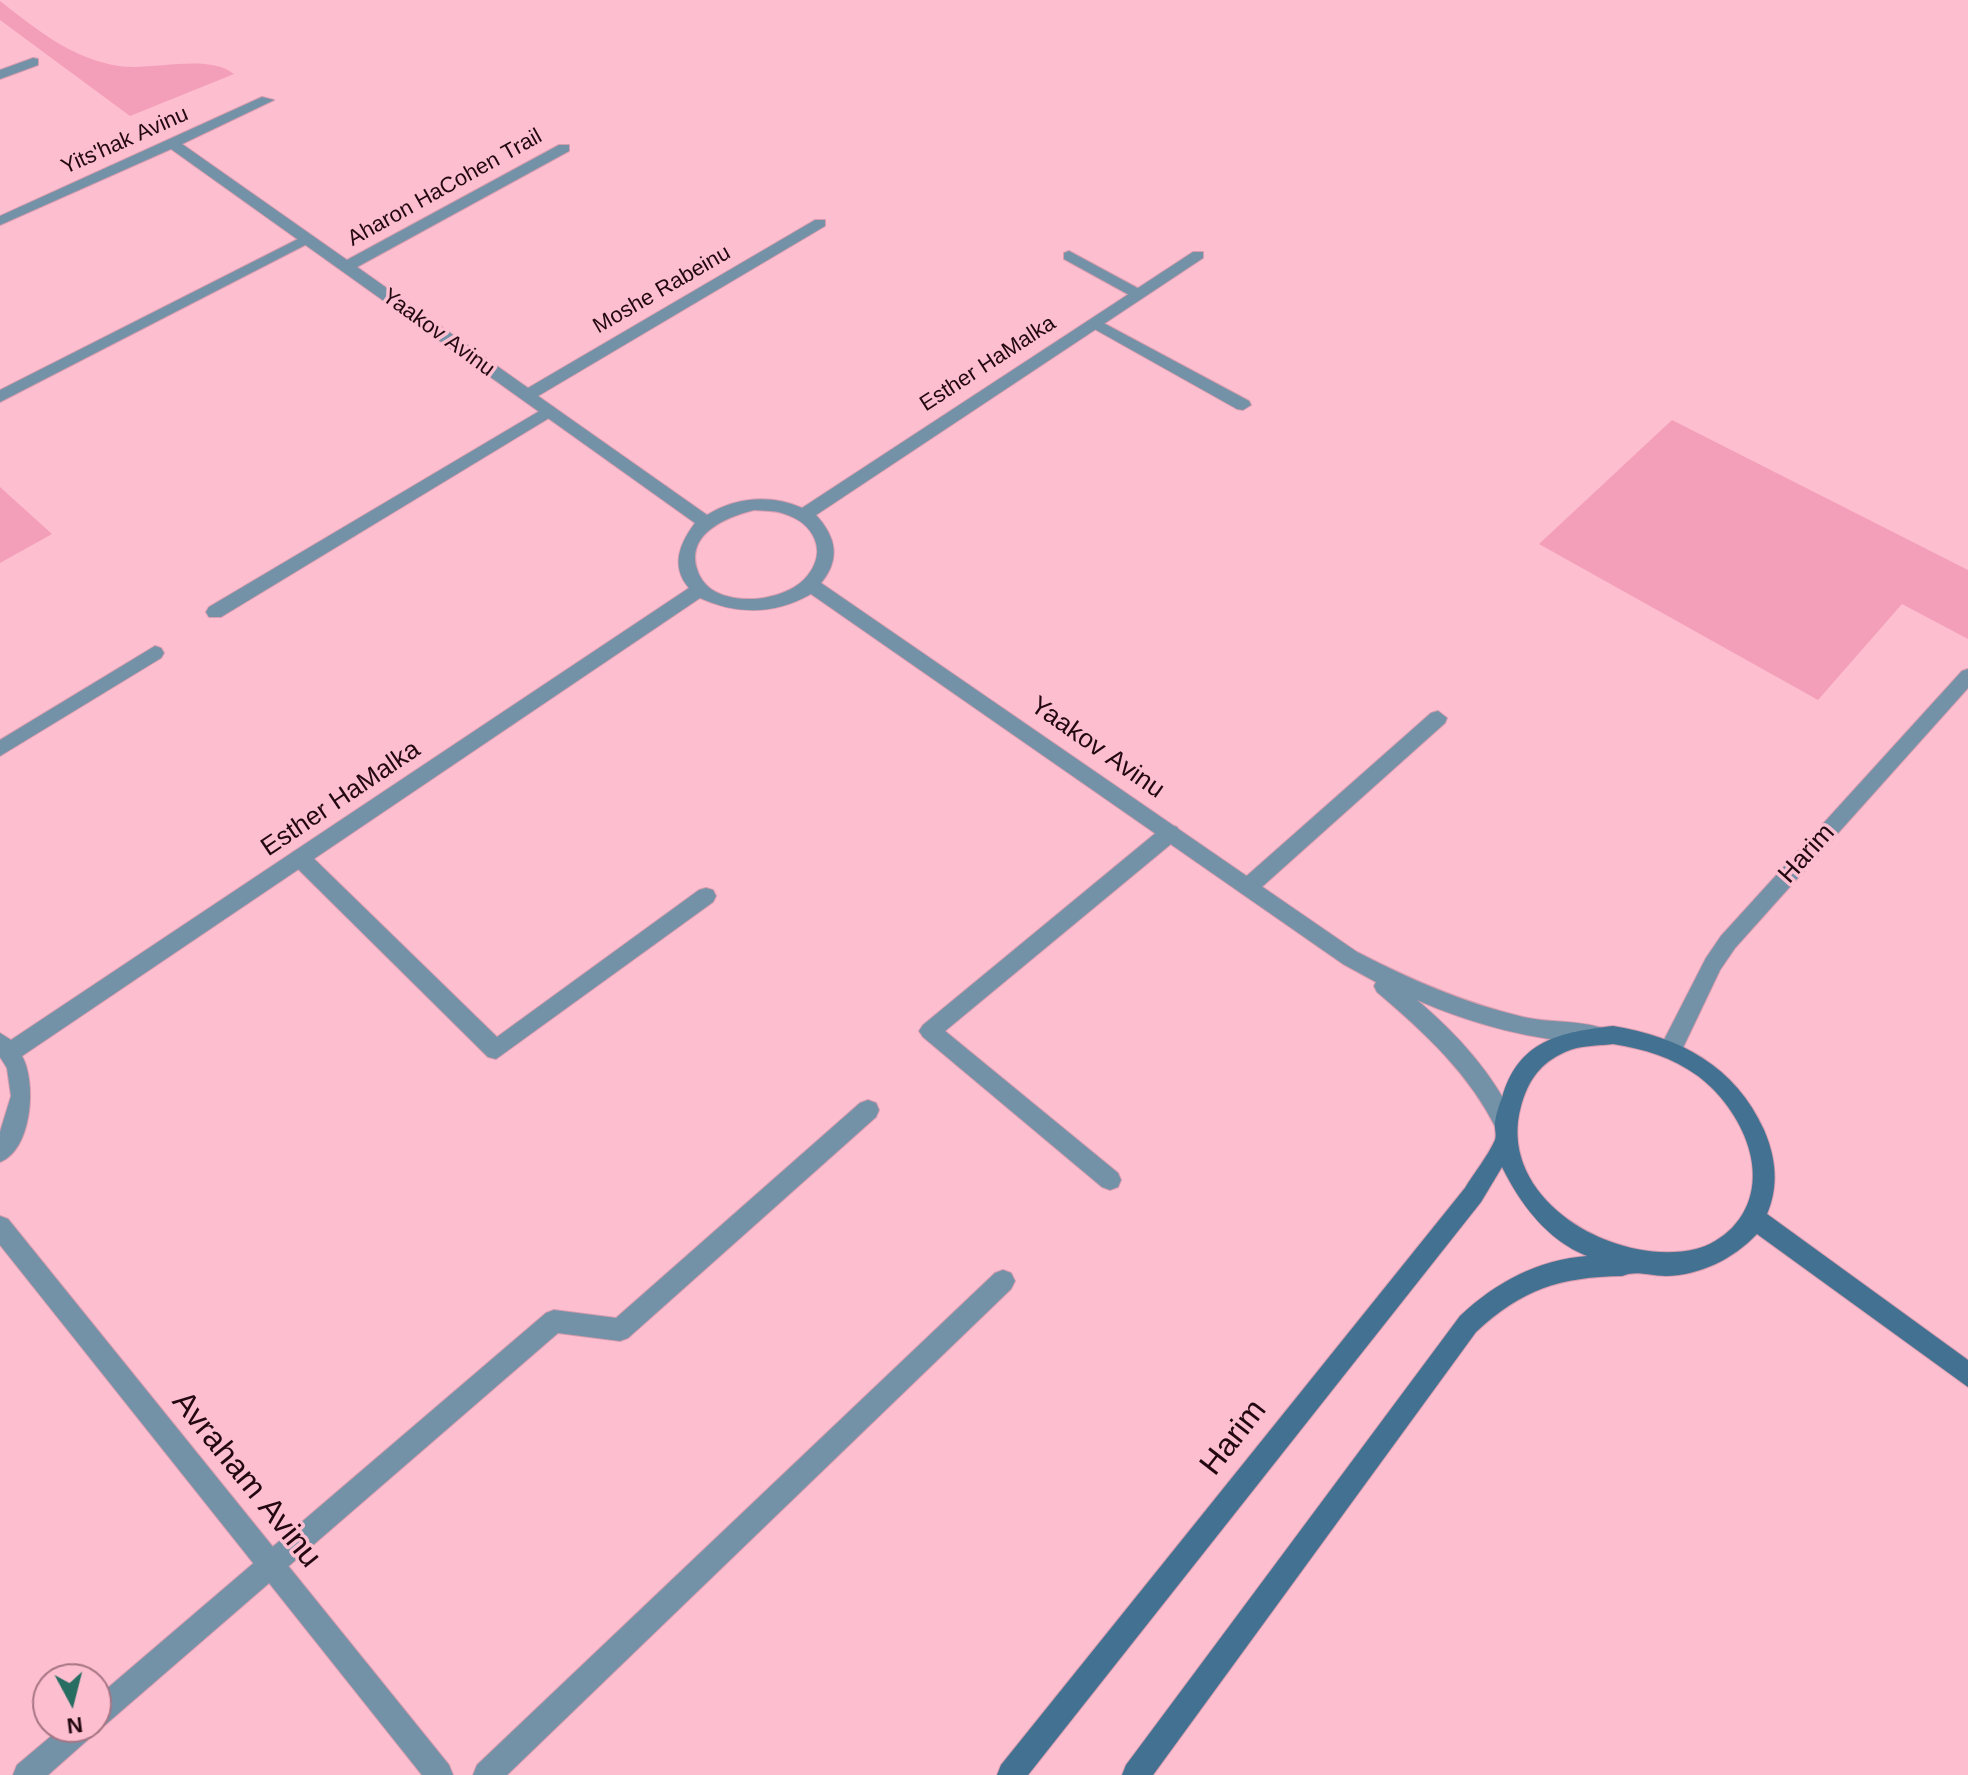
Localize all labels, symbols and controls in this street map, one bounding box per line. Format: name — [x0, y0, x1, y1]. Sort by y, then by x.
street label: Yits'hak Avinu — [57, 101, 193, 181]
street label: Aharon HaCohen Trail — [343, 124, 547, 252]
street label: Moshe Rabeinu — [589, 240, 735, 340]
street label: Yaakov Avinu — [377, 283, 499, 383]
street label: Esther HaMalka — [915, 310, 1061, 418]
street label: Yaakov Avinu — [1024, 690, 1170, 806]
street label: Esther HaMalka — [256, 734, 426, 864]
street label: Harim — [1772, 818, 1842, 890]
street label: Avraham Avinu — [163, 1384, 329, 1576]
street label: Harim — [1193, 1393, 1275, 1483]
north arrow — [32, 1663, 112, 1743]
text: N — [65, 1712, 84, 1739]

